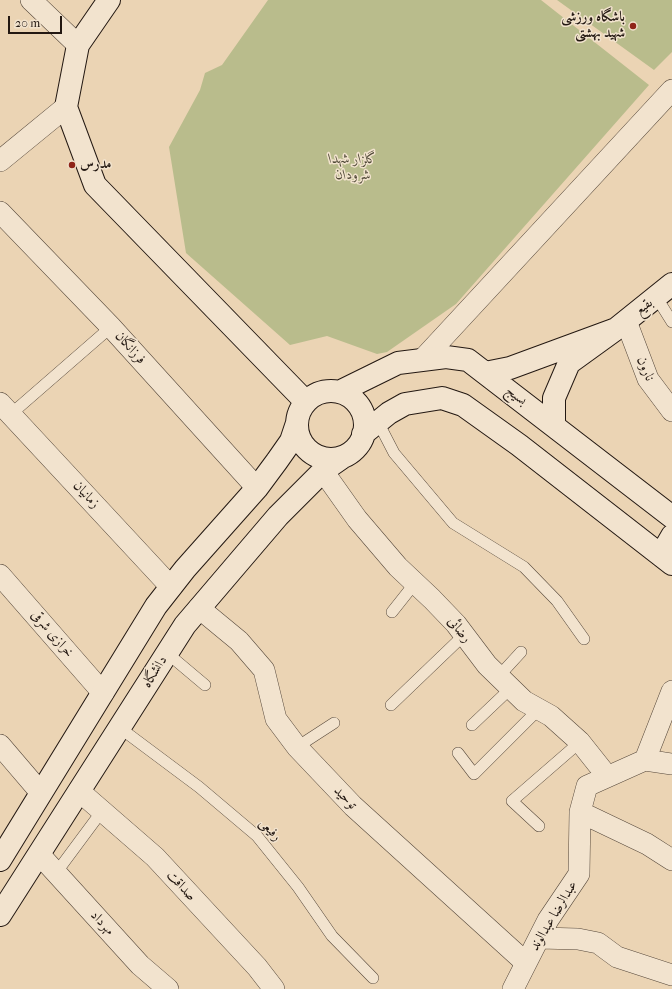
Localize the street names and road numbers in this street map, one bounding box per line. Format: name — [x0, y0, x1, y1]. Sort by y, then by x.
street label: بقیع — [632, 295, 656, 319]
street label: فرزانگان — [111, 328, 149, 368]
street label: نارون — [632, 354, 658, 384]
street label: بسیج — [502, 383, 530, 409]
street label: زمانیان — [69, 478, 103, 512]
street label: خرازی شرقی — [27, 607, 77, 661]
street label: رضائی — [443, 614, 475, 646]
street label: دانشگاه — [139, 653, 171, 691]
street label: توحید — [330, 783, 360, 813]
street label: رفیعی — [255, 815, 285, 845]
street label: صداقت — [163, 867, 199, 905]
street label: عبدالرضا عبدالوند — [526, 878, 582, 954]
street label: مهرداد — [86, 907, 118, 939]

